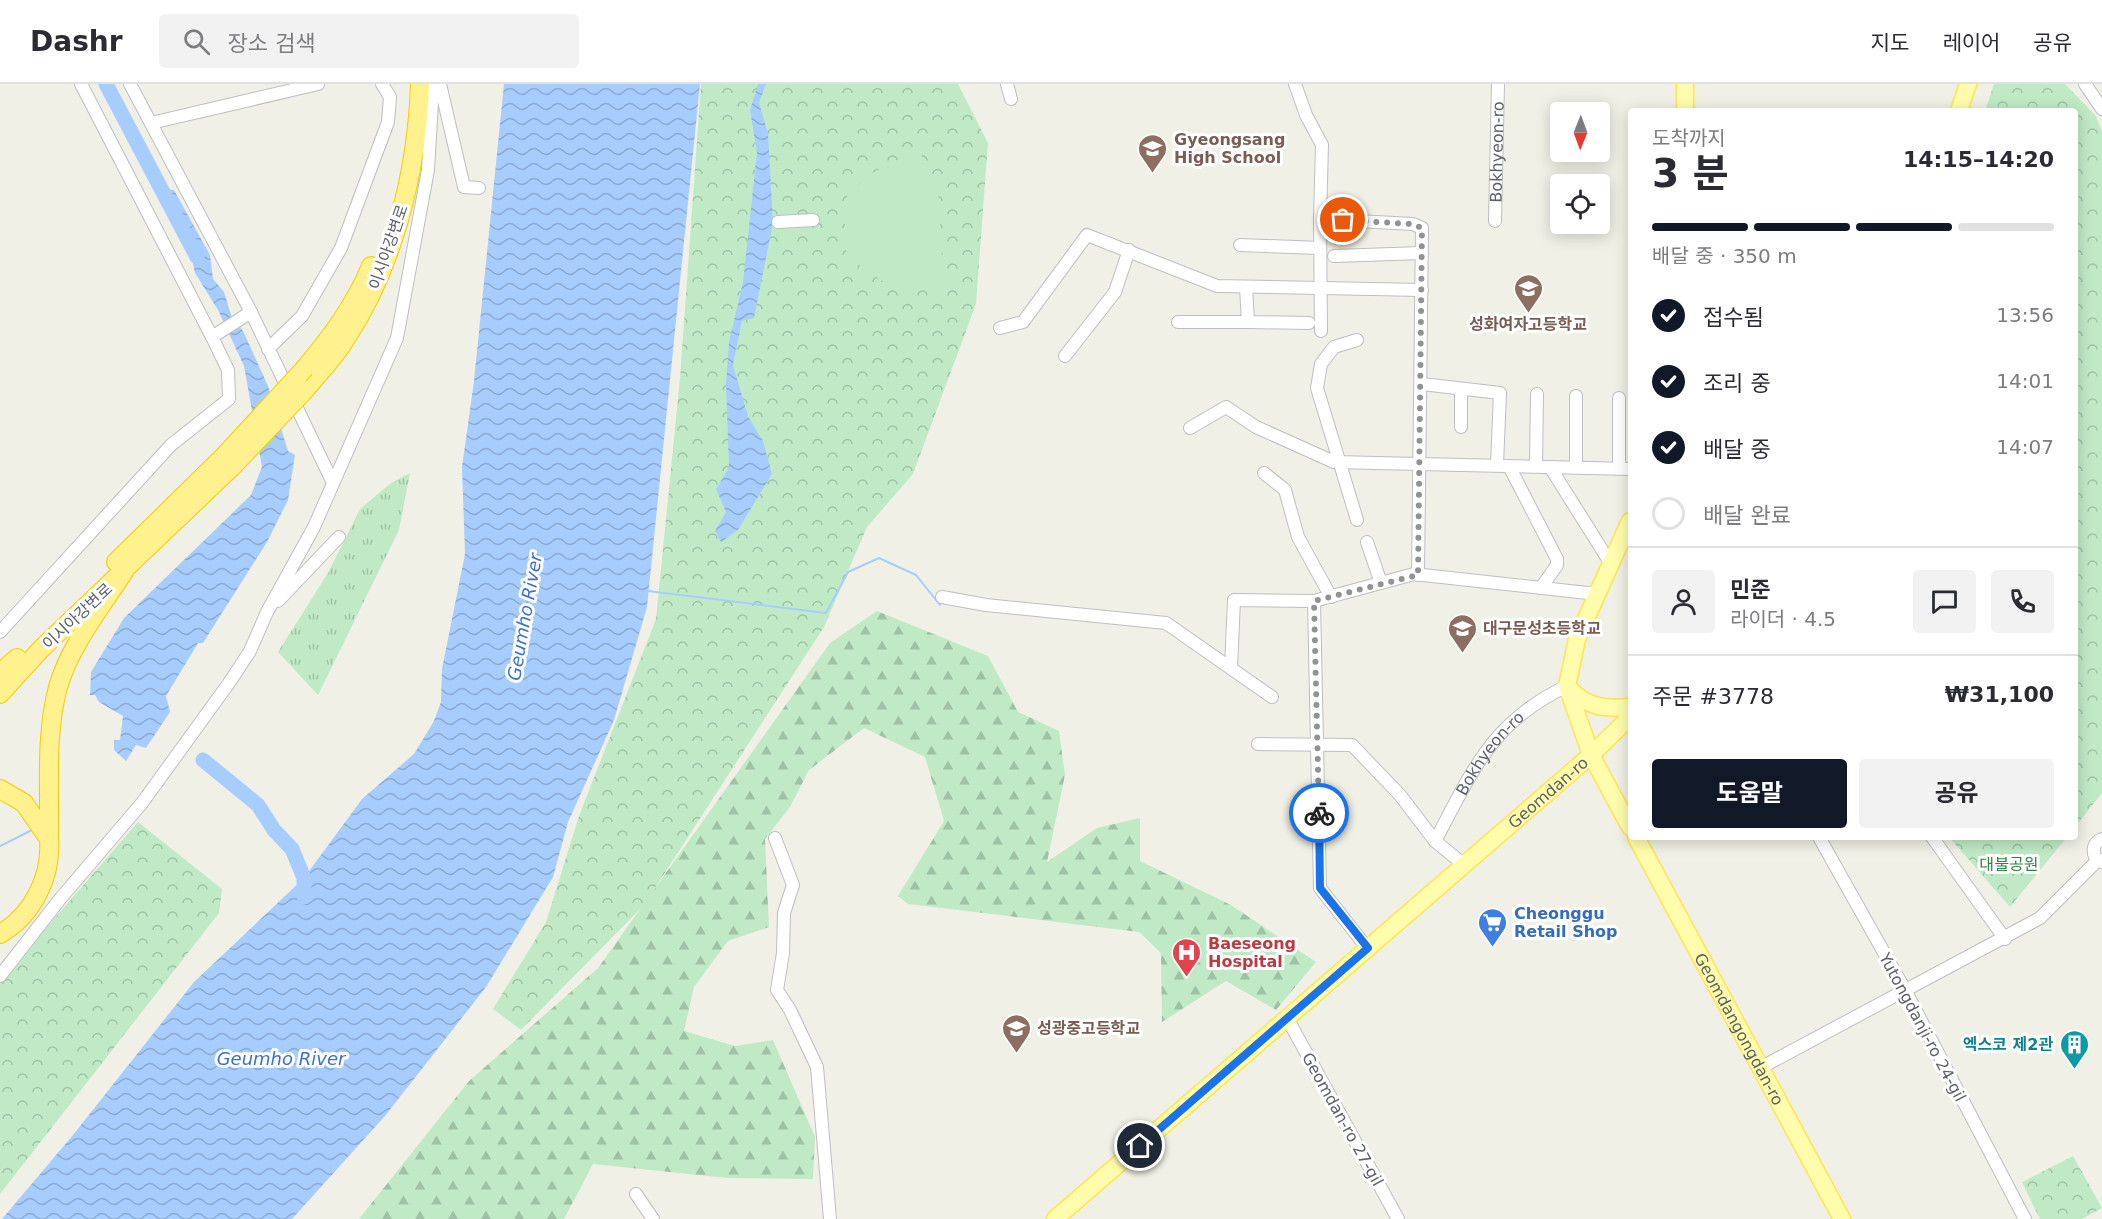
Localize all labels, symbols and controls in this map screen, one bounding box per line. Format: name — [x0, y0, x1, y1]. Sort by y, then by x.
search box — [159, 14, 579, 68]
text: Dashr — [30, 25, 123, 58]
icon: search — [180, 25, 213, 58]
text: 장소 검색 — [228, 31, 316, 56]
text: 지도 — [1871, 31, 1909, 55]
text: 레이어 — [1942, 31, 2000, 55]
text: 공유 — [2033, 31, 2072, 55]
street label: Bokhyeon-ro — [1486, 101, 1508, 203]
north arrow — [1550, 102, 1610, 162]
map controls — [1550, 102, 1610, 234]
text: 도착까지 — [1652, 126, 1726, 150]
place label: Gyeongsang High School — [1174, 130, 1285, 167]
school or university icon: Gyeongsang High School — [1137, 132, 1169, 174]
text: 14:15–14:20 — [1903, 147, 2054, 172]
text: 3 분 — [1652, 151, 1729, 196]
button: locate — [1550, 174, 1610, 234]
pin — [1317, 194, 1368, 245]
street label: 이시아강변로 — [365, 202, 412, 292]
icon: bag — [1326, 203, 1359, 236]
text: 배달 중 · 350 m — [1652, 244, 1797, 268]
school or university icon: 성화여자고등학교 — [1512, 272, 1544, 314]
icon: check — [1652, 299, 1685, 332]
text: 13:56 — [1996, 303, 2054, 327]
text: 접수됨 — [1703, 305, 1764, 330]
place label: 성화여자고등학교 — [1469, 315, 1587, 334]
icon: check — [1652, 365, 1685, 398]
text: 14:01 — [1996, 369, 2054, 393]
text: 조리 중 — [1703, 371, 1771, 396]
icon: check — [1652, 431, 1685, 464]
text: 14:07 — [1996, 435, 2054, 459]
text: 배달 중 — [1703, 437, 1771, 462]
text: 배달 완료 — [1703, 503, 1791, 528]
water label: Geumho River — [503, 550, 546, 682]
button: person — [1652, 570, 1715, 633]
button: chat — [1913, 570, 1976, 633]
button: phone — [1991, 570, 2054, 633]
text: 민준 — [1730, 577, 1770, 602]
street label: 이시아강변로 — [39, 579, 116, 653]
text: 라이더 · 4.5 — [1730, 607, 1836, 631]
school or university icon: 대구문성초등학교 — [1446, 612, 1478, 654]
place label: 대구문성초등학교 — [1483, 619, 1601, 638]
text: ₩31,100 — [1945, 682, 2054, 707]
text: 주문 #3778 — [1652, 684, 1774, 709]
street label: Bokhyeon-ro — [1452, 707, 1528, 799]
street label: Geomdan-ro — [1504, 753, 1592, 832]
button: 도움말 — [1652, 759, 1847, 828]
button: 공유 — [1859, 759, 2054, 828]
courier — [1289, 783, 1349, 843]
icon: bike — [1303, 797, 1336, 830]
park label: 대불공원 — [1980, 855, 2038, 874]
place label: Cheonggu Retail Shop — [1514, 904, 1618, 941]
supermarket icon: Cheonggu Retail Shop — [1477, 906, 1509, 948]
place label: Baeseong Hospital — [1208, 934, 1296, 971]
hospital icon: Baeseong Hospital — [1171, 936, 1203, 978]
street label: Yutongdanji-ro 24-gil — [1875, 949, 1970, 1105]
street label: Geomdangongdan-ro — [1690, 950, 1788, 1108]
school or university icon: 성광중고등학교 — [1000, 1012, 1032, 1054]
place label: 성광중고등학교 — [1037, 1019, 1140, 1038]
building icon: 엑스코 제2관 — [2058, 1028, 2090, 1070]
place label: 엑스코 제2관 — [1963, 1035, 2053, 1054]
water label: Geumho River — [217, 1048, 347, 1069]
street label: Geomdan-ro 27-gil — [1298, 1049, 1387, 1189]
pin — [1114, 1120, 1165, 1171]
icon: home — [1123, 1129, 1156, 1162]

